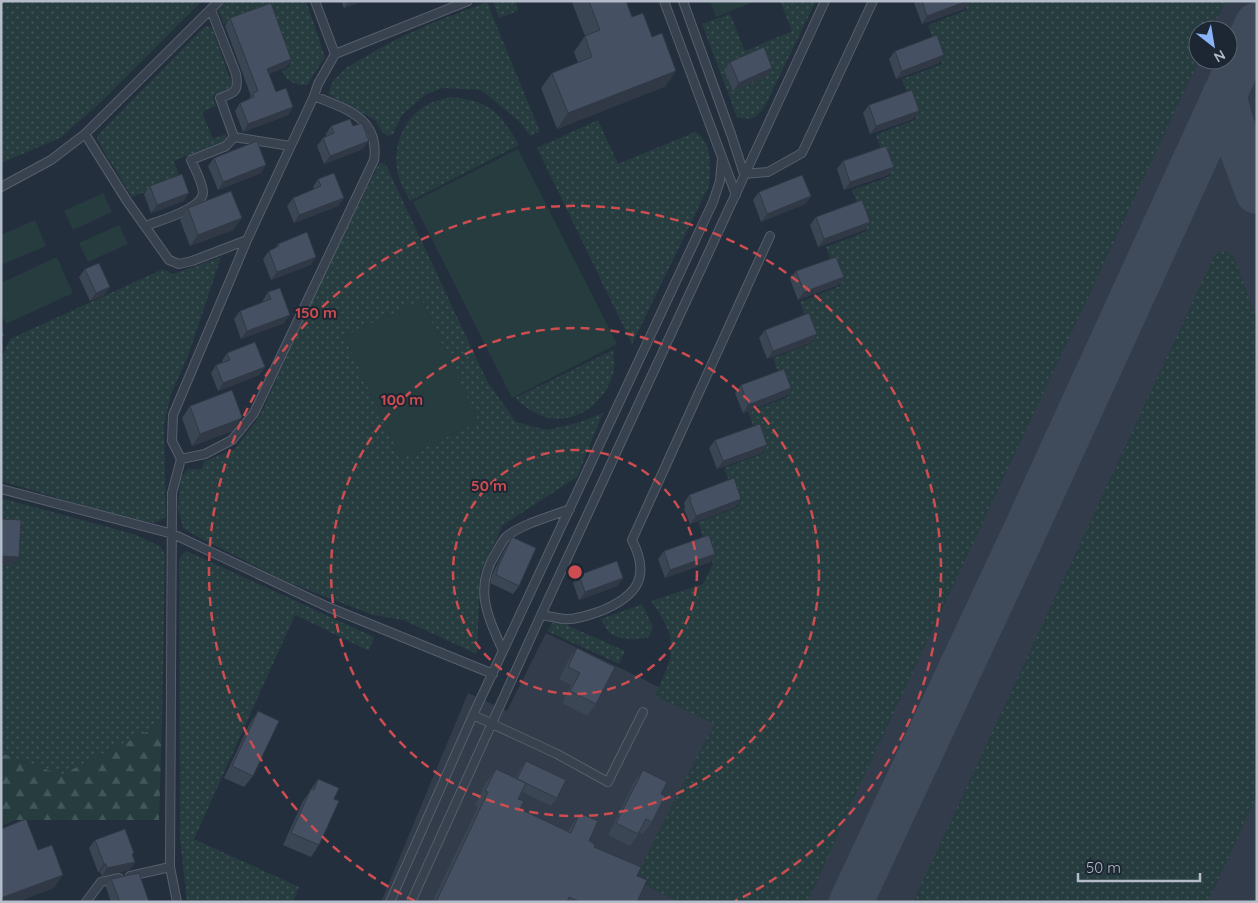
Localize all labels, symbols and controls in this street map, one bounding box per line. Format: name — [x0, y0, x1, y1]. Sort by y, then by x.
north arrow — [1188, 20, 1238, 70]
text: N — [1211, 46, 1229, 67]
text: 150 m — [295, 303, 337, 322]
text: 100 m — [381, 390, 423, 409]
text: 50 m — [471, 476, 507, 495]
centre of rings — [566, 563, 584, 581]
scale bar — [1078, 850, 1200, 882]
text: 50 m — [1086, 858, 1121, 877]

